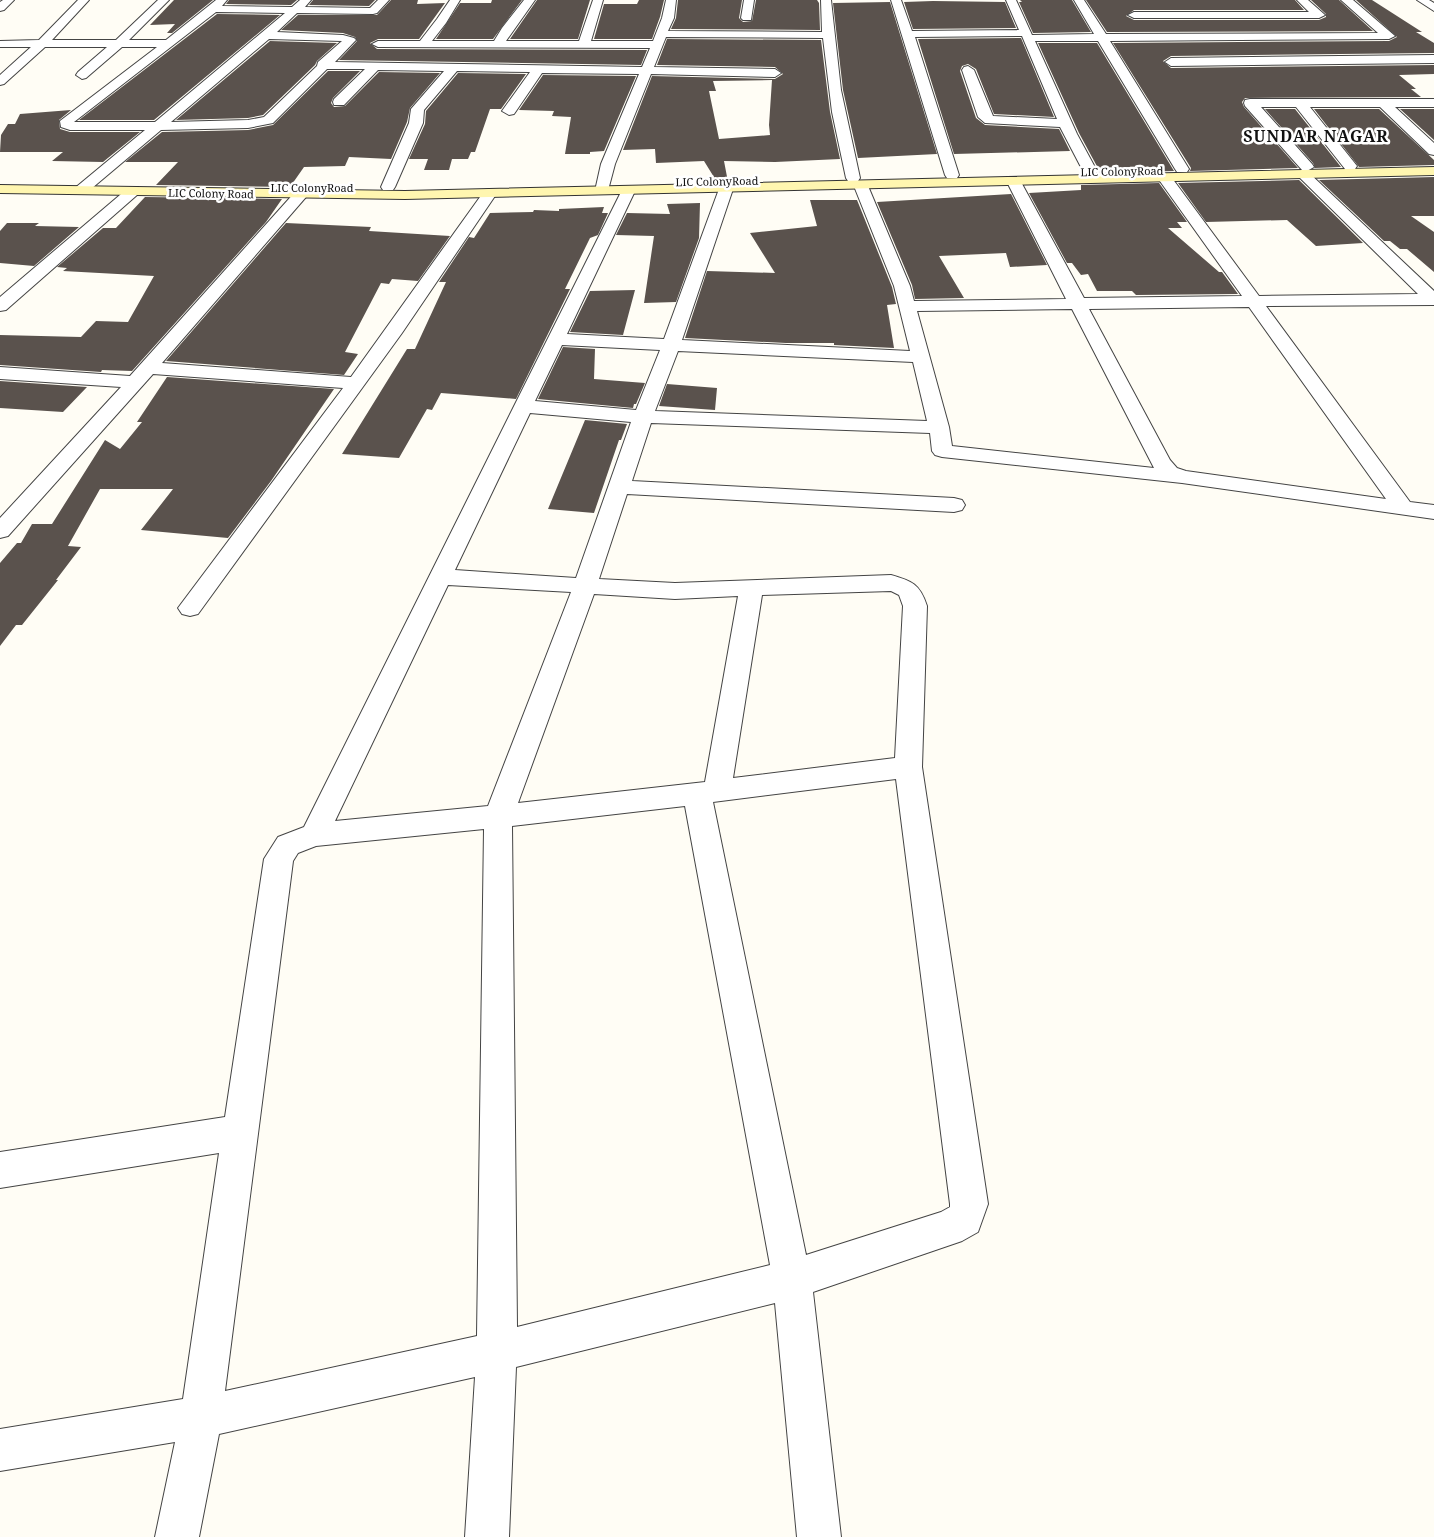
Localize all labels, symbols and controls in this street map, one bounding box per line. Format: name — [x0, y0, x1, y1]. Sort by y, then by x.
district label: SUNDAR NAGAR — [1243, 125, 1389, 147]
street label: LIC ColonyRoad — [1080, 163, 1164, 179]
street label: LIC ColonyRoad — [675, 173, 759, 189]
street label: LIC ColonyRoad — [271, 180, 354, 195]
street label: LIC Colony Road — [168, 185, 254, 201]

